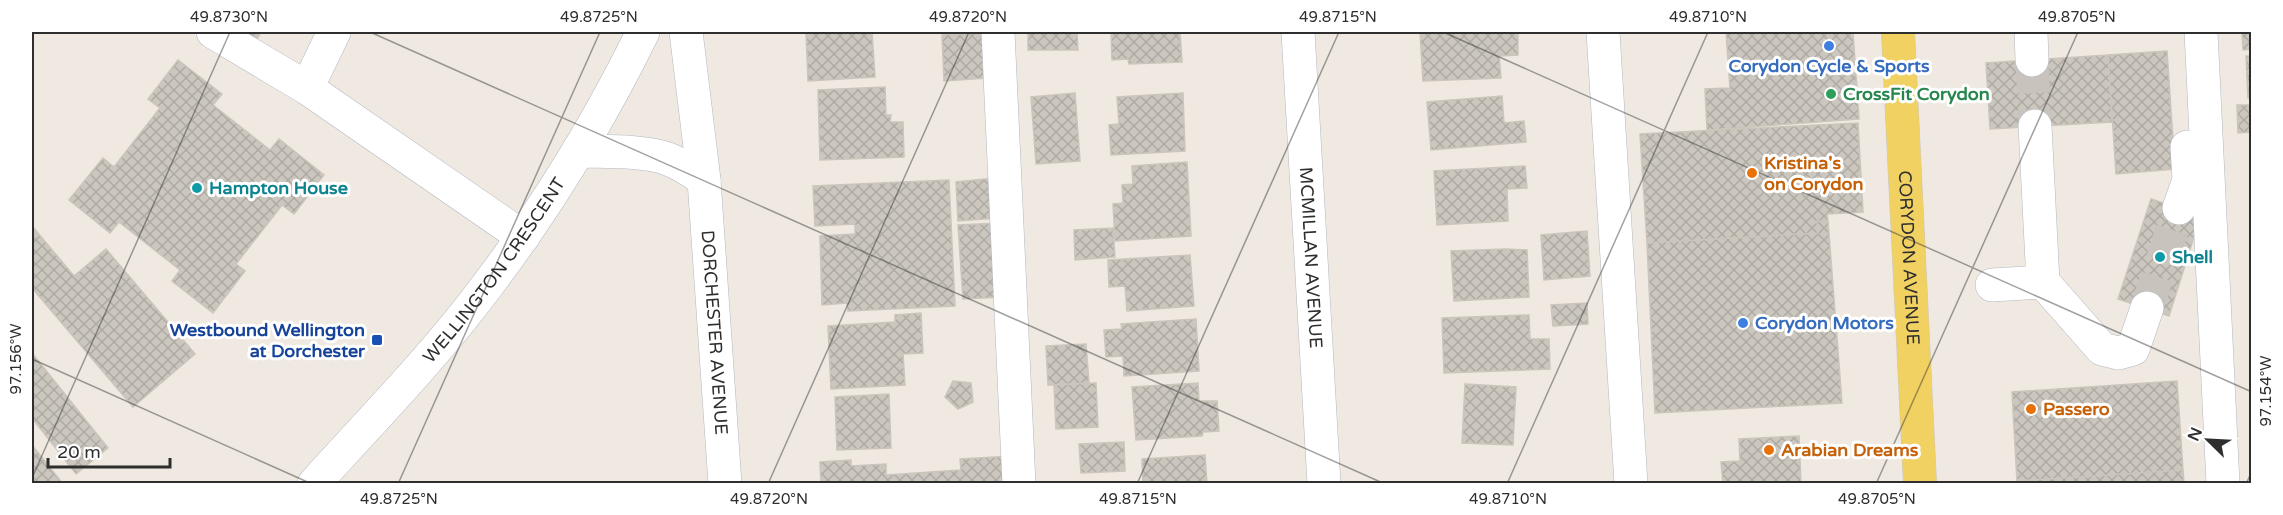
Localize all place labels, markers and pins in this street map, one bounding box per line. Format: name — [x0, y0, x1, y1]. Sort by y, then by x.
marker: Corydon Cycle & Sports — [1822, 39, 1836, 53]
place label: Corydon Cycle & Sports — [1728, 55, 1930, 77]
place label: CrossFit Corydon — [1843, 83, 1990, 105]
marker: CrossFit Corydon — [1824, 87, 1838, 101]
place label: Kristina's on Corydon — [1764, 152, 1863, 195]
marker: Kristina's on Corydon — [1745, 166, 1759, 180]
place label: Hampton House — [209, 177, 348, 199]
marker: Hampton House — [190, 181, 204, 195]
place label: Shell — [2172, 246, 2213, 268]
marker: Shell — [2153, 250, 2167, 264]
place label: Corydon Motors — [1755, 312, 1894, 334]
marker: Corydon Motors — [1736, 316, 1750, 330]
place label: Westbound Wellington at Dorchester — [170, 319, 366, 362]
marker: Westbound Wellington at Dorchester — [370, 333, 384, 347]
place label: Passero — [2043, 398, 2110, 420]
marker: Passero — [2024, 402, 2038, 416]
place label: Arabian Dreams — [1781, 439, 1919, 461]
marker: Arabian Dreams — [1762, 443, 1776, 457]

